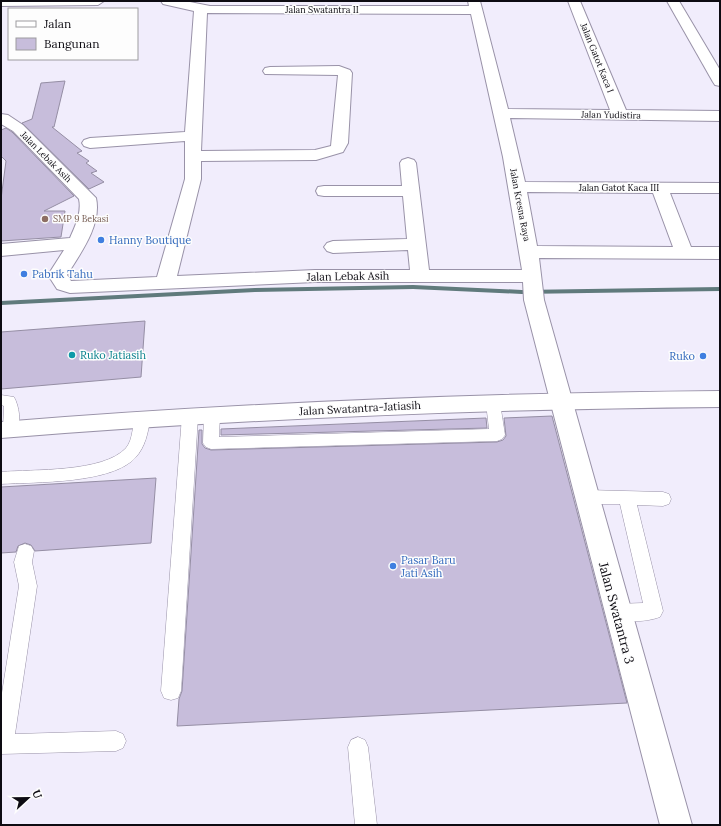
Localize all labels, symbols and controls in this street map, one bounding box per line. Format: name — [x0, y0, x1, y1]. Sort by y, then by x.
street label: Jalan Swatantra II — [284, 4, 359, 15]
legend — [8, 8, 138, 60]
text: Jalan — [43, 16, 71, 31]
street label: Jalan Gatot Kaca I — [578, 20, 616, 94]
text: Bangunan — [44, 36, 100, 51]
street label: Jalan Yudistira — [580, 108, 641, 121]
street label: Jalan Lebak Asih — [18, 128, 75, 185]
street label: Jalan Kresna Raya — [508, 167, 533, 243]
street label: Jalan Gatot Kaca III — [578, 182, 659, 193]
place label: SMP 9 Bekasi — [53, 213, 109, 224]
marker: SMP 9 Bekasi — [40, 214, 50, 224]
place label: Hanny Boutique — [109, 233, 191, 247]
marker: Hanny Boutique — [96, 235, 106, 245]
place label: Pabrik Tahu — [32, 267, 93, 281]
street label: Jalan Lebak Asih — [306, 268, 390, 284]
marker: Pabrik Tahu — [19, 269, 29, 279]
place label: Ruko Jatiasih — [80, 348, 146, 362]
place label: Ruko — [669, 349, 695, 363]
marker: Ruko Jatiasih — [67, 350, 77, 360]
marker: Ruko — [698, 351, 708, 361]
street label: Jalan Swatantra-Jatiasih — [298, 398, 422, 418]
place label: Pasar Baru Jati Asih — [400, 553, 456, 580]
street label: Jalan Swatantra 3 — [595, 559, 638, 666]
marker: Pasar Baru Jati Asih — [388, 561, 398, 571]
north arrow — [8, 778, 48, 818]
text: U — [29, 788, 46, 801]

